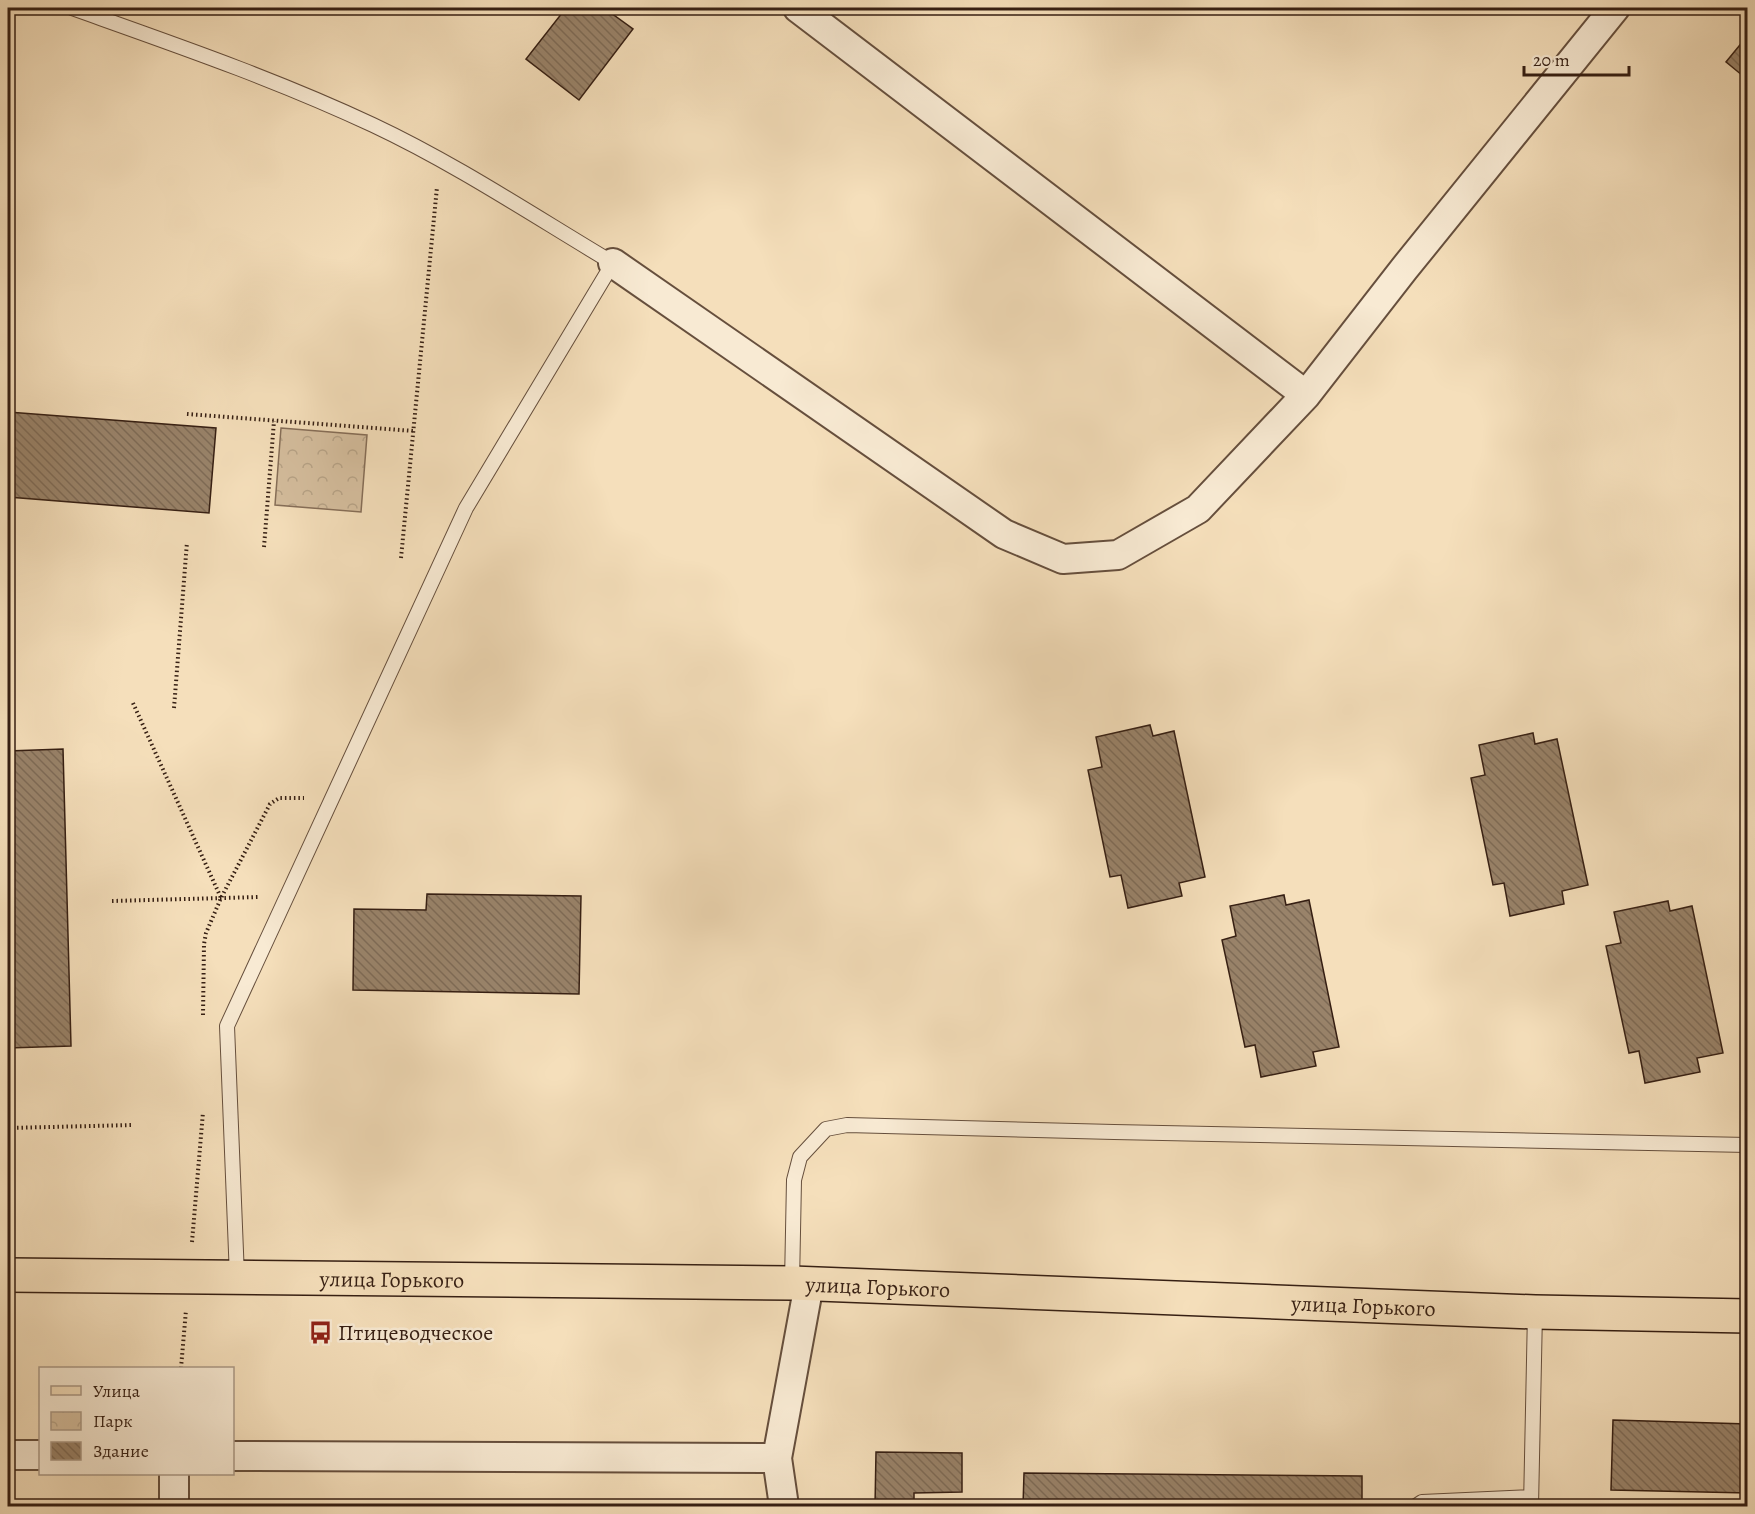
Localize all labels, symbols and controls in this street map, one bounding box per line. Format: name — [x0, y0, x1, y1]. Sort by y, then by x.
scale bar — [1524, 39, 1629, 77]
text: 20 m — [1533, 48, 1570, 72]
street label: улица Горького — [318, 1264, 464, 1296]
street label: улица Горького — [804, 1270, 951, 1305]
street label: улица Горького — [1290, 1288, 1436, 1324]
place label: Птицеводческое — [338, 1318, 493, 1348]
bus stop icon: Птицеводческое — [307, 1319, 333, 1345]
legend — [39, 1367, 234, 1475]
text: Улица — [93, 1379, 141, 1403]
text: Парк — [93, 1409, 133, 1433]
text: Здание — [93, 1439, 149, 1463]

